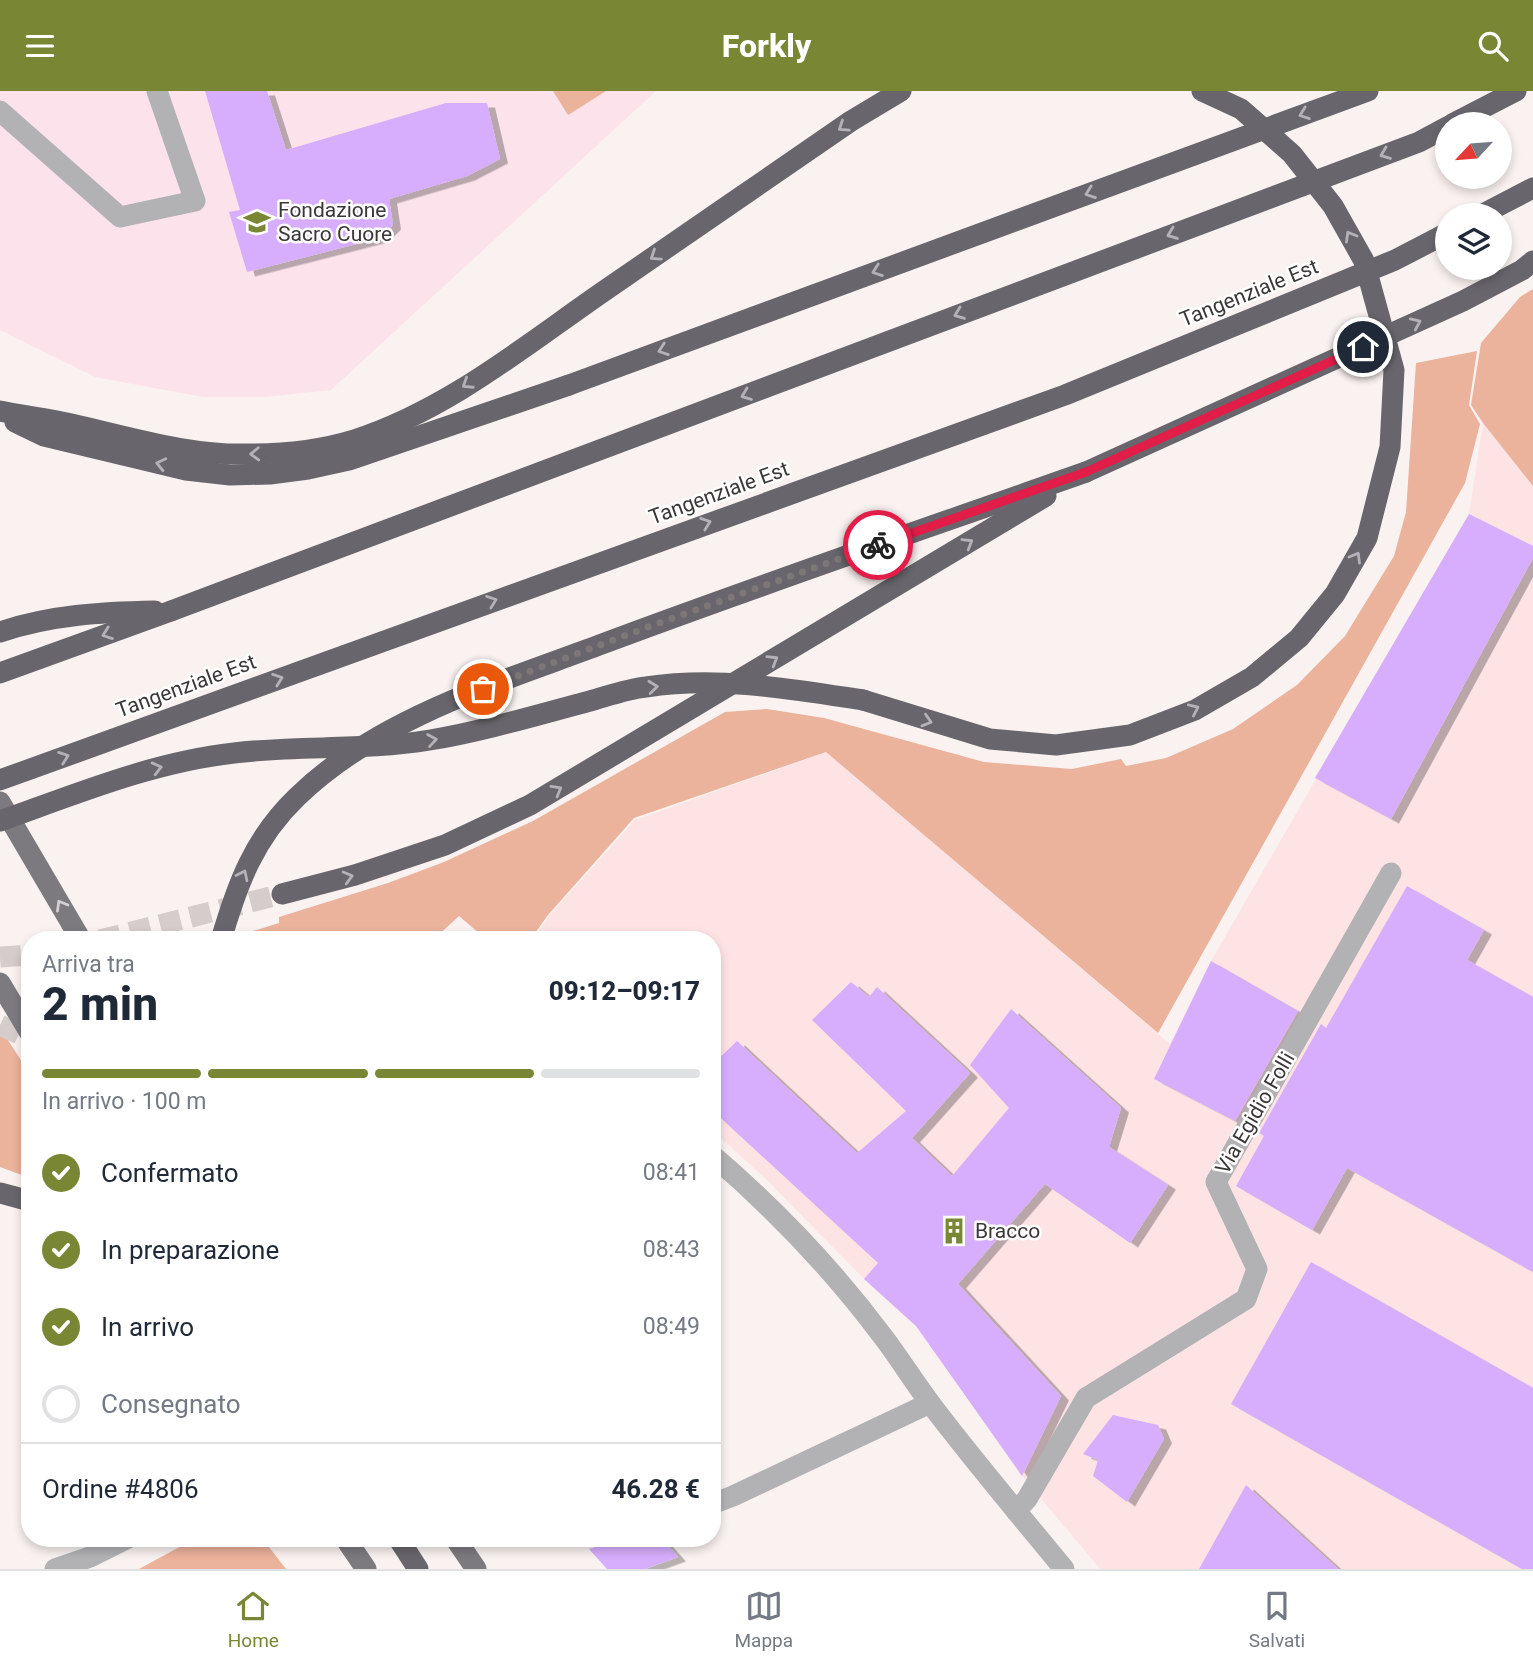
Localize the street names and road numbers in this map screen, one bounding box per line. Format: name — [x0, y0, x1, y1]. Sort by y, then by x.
street label: Tangenziale Est — [1176, 254, 1322, 332]
street label: Tangenziale Est — [646, 457, 792, 529]
street label: Tangenziale Est — [113, 650, 259, 722]
street label: Via Egidio Folli — [1210, 1048, 1300, 1178]

